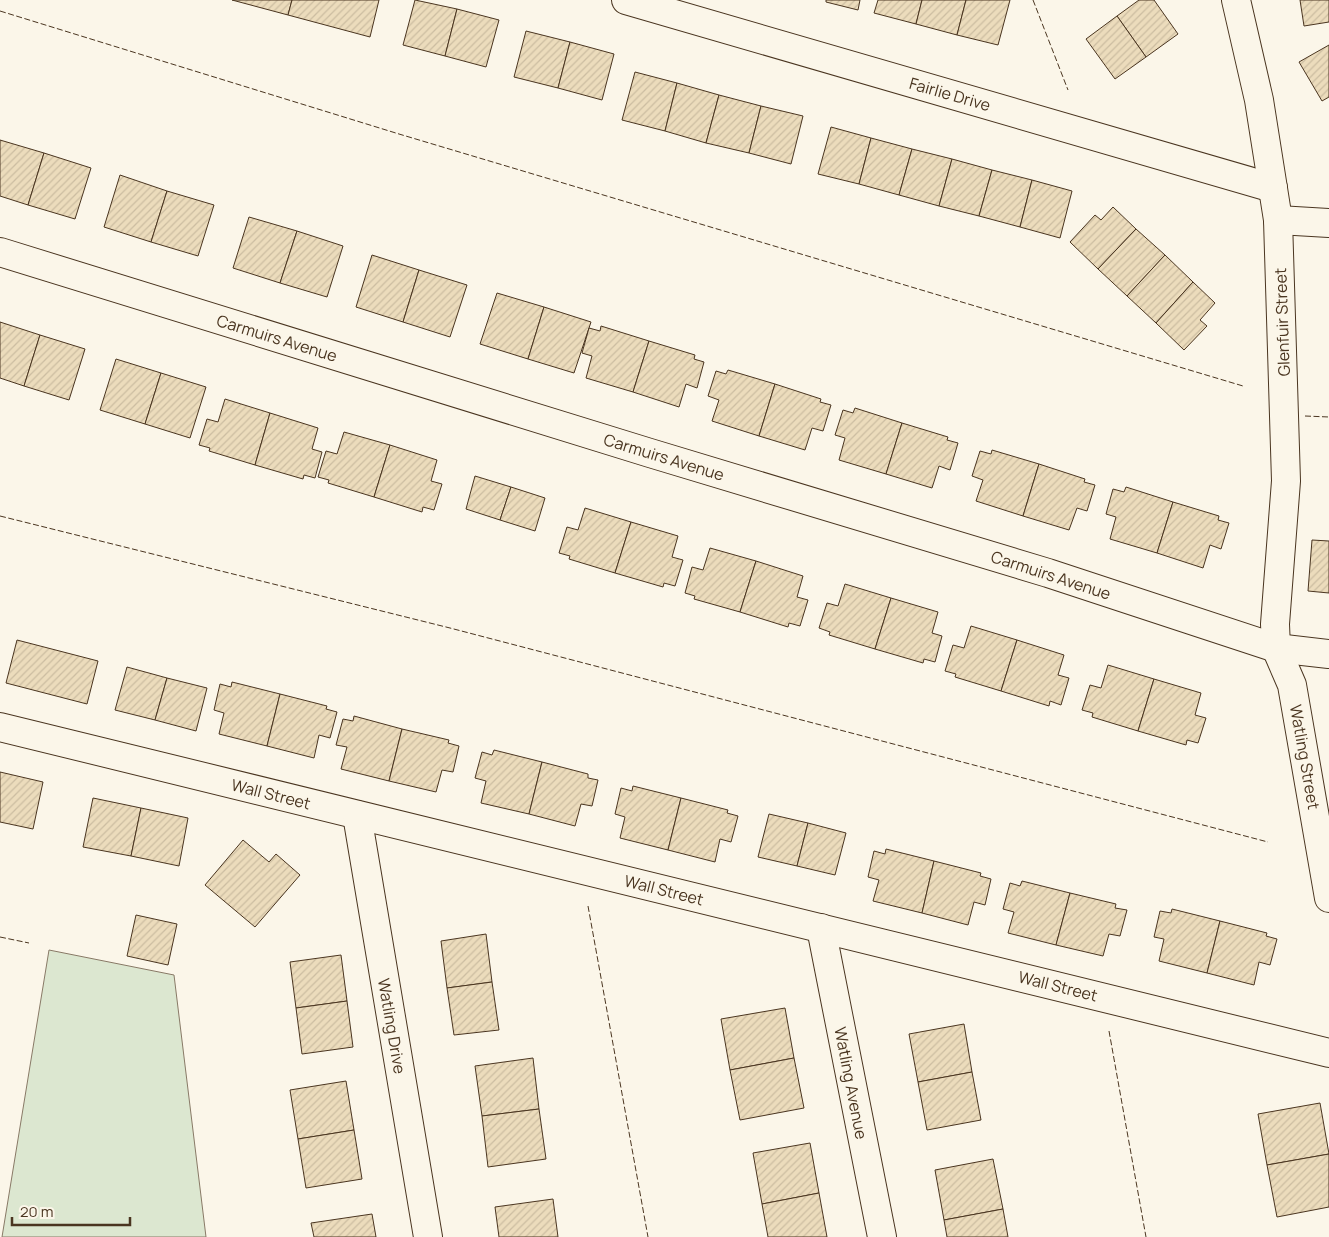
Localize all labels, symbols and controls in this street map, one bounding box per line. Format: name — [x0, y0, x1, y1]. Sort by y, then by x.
street label: Fairlie Drive — [907, 72, 993, 116]
street label: Glenfuir Street — [1269, 267, 1295, 377]
street label: Carmuirs Avenue — [214, 309, 340, 367]
street label: Carmuirs Avenue — [601, 428, 727, 486]
street label: Carmuirs Avenue — [988, 545, 1114, 605]
street label: Watling Street — [1285, 703, 1325, 811]
street label: Wall Street — [229, 774, 313, 814]
street label: Wall Street — [622, 870, 706, 910]
street label: Wall Street — [1016, 966, 1100, 1006]
street label: Watling Drive — [373, 977, 411, 1075]
street label: Watling Avenue — [829, 1025, 873, 1141]
scale bar — [12, 1194, 130, 1226]
text: 20 m — [20, 1201, 53, 1222]

